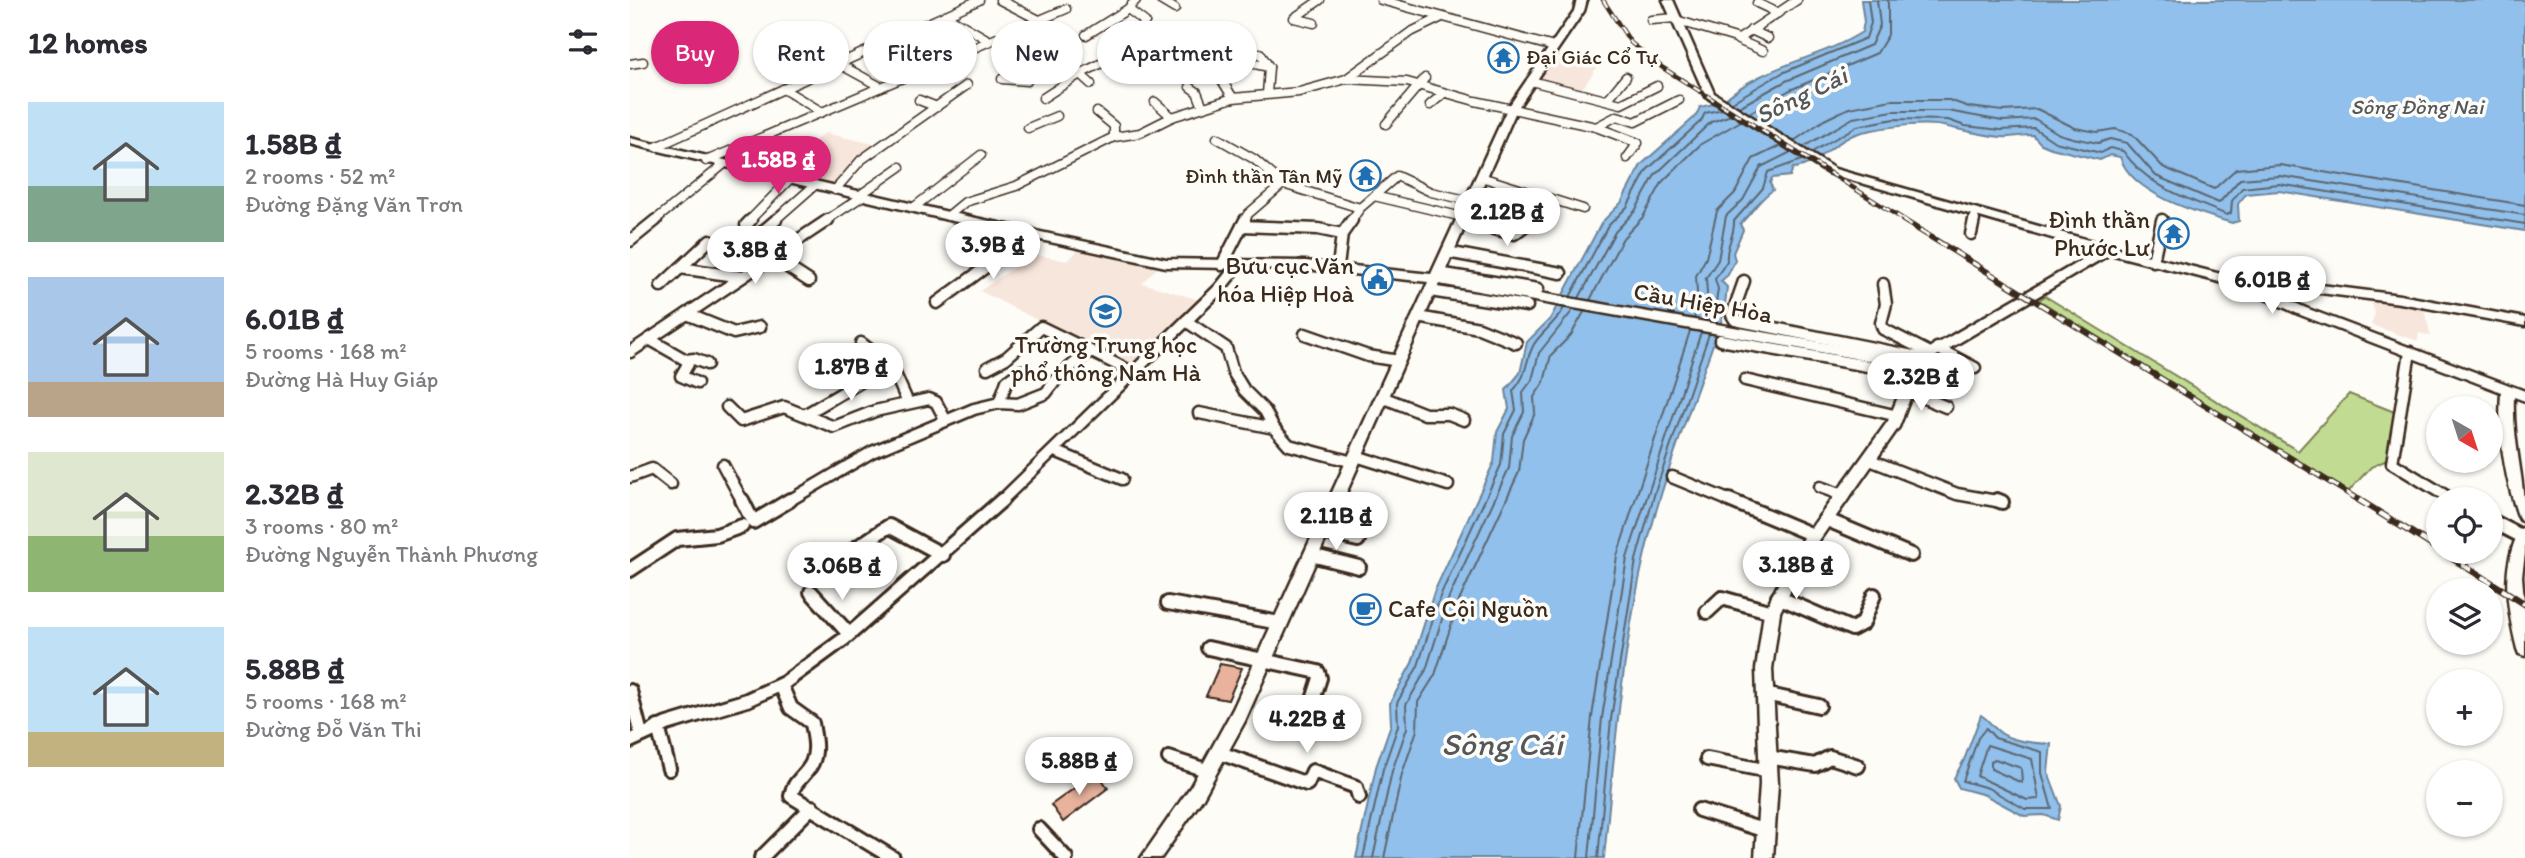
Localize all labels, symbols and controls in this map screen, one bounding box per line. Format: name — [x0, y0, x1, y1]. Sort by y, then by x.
chip: Buy — [651, 21, 739, 84]
chip: Rent — [753, 21, 849, 84]
chip: Filters — [863, 21, 977, 84]
chip: New — [991, 21, 1083, 84]
chip: Apartment — [1097, 21, 1257, 84]
icon: filters — [564, 23, 602, 61]
text: 12 homes — [28, 24, 148, 61]
temple icon: Đại Giác Cổ Tự — [1486, 40, 1520, 74]
place label: Đại Giác Cổ Tự — [1526, 44, 1659, 69]
water label: Sông Cái — [1750, 58, 1854, 131]
water label: Sông Đồng Nai — [2351, 94, 2486, 119]
text: 1.58B ₫ — [245, 125, 342, 162]
icon: home — [84, 130, 168, 214]
pin: 1.58B ₫ — [713, 136, 843, 196]
text: 1.58B ₫ — [741, 145, 815, 173]
temple icon: Đình thần Tân Mỹ — [1348, 159, 1382, 193]
text: 2 rooms · 52 m² — [245, 162, 395, 190]
place label: Đình thần Tân Mỹ — [1185, 163, 1342, 188]
pin: 2.12B ₫ — [1442, 188, 1572, 248]
text: Đường Đặng Văn Trơn — [245, 190, 463, 218]
text: 2.12B ₫ — [1470, 197, 1544, 225]
place label: Đình thần Phước Lư — [2048, 205, 2151, 262]
temple icon: Đình thần Phước Lư — [2156, 217, 2190, 251]
pin: 3.9B ₫ — [936, 222, 1050, 281]
pin: 3.8B ₫ — [698, 226, 812, 286]
text: 3.9B ₫ — [961, 230, 1025, 258]
text: 3.8B ₫ — [723, 235, 787, 263]
place label: Bưu cục Văn hóa Hiệp Hoà — [1217, 251, 1354, 308]
pin: 6.01B ₫ — [2207, 256, 2337, 316]
public building icon: Bưu cục Văn hóa Hiệp Hoà — [1360, 263, 1394, 297]
text: 6.01B ₫ — [2234, 265, 2310, 293]
street label: Cầu Hiệp Hòa — [1631, 276, 1775, 329]
school or university icon: Trường Trung học phổ thông Nam Hà — [1089, 294, 1123, 328]
text: 6.01B ₫ — [245, 300, 344, 337]
icon: home — [84, 305, 168, 389]
place label: Trường Trung học phổ thông Nam Hà — [1011, 330, 1202, 387]
text: 5 rooms · 168 m² — [245, 337, 407, 365]
pin: 1.87B ₫ — [786, 344, 916, 403]
text: 1.87B ₫ — [814, 352, 888, 380]
pin: 2.32B ₫ — [1856, 354, 1986, 413]
text: 2.32B ₫ — [1883, 362, 1959, 390]
text: Đường Hà Huy Giáp — [245, 365, 438, 393]
north arrow — [2426, 396, 2502, 472]
map controls — [2426, 396, 2503, 837]
text: 2.32B ₫ — [245, 475, 343, 512]
icon: home — [84, 480, 168, 564]
button: locate — [2426, 487, 2503, 564]
pin: 2.11B ₫ — [1271, 492, 1401, 552]
text: 2.11B ₫ — [1300, 501, 1372, 529]
text: 3 rooms · 80 m² — [245, 512, 399, 540]
text: Đường Nguyễn Thành Phương — [245, 540, 538, 568]
pin: 3.06B ₫ — [777, 542, 907, 602]
pin: 3.18B ₫ — [1731, 542, 1861, 601]
text: 3.18B ₫ — [1759, 550, 1833, 578]
text: 3.06B ₫ — [803, 551, 881, 579]
button: layers — [2426, 578, 2503, 655]
cafe icon: Cafe Cội Nguồn — [1348, 592, 1382, 626]
place label: Cafe Cội Nguồn — [1388, 594, 1549, 623]
text: 5.88B ₫ — [245, 650, 344, 687]
icon: home — [84, 655, 168, 739]
button: + — [2426, 669, 2503, 746]
text: 5 rooms · 168 m² — [245, 687, 407, 715]
pin: 4.22B ₫ — [1242, 696, 1372, 755]
text: 4.22B ₫ — [1269, 704, 1345, 732]
text: Đường Đỗ Văn Thi — [245, 715, 422, 743]
water label: Sông Cái — [1441, 725, 1565, 763]
pin: 5.88B ₫ — [1014, 738, 1144, 797]
text: 5.88B ₫ — [1041, 746, 1117, 774]
button: − — [2426, 760, 2503, 837]

